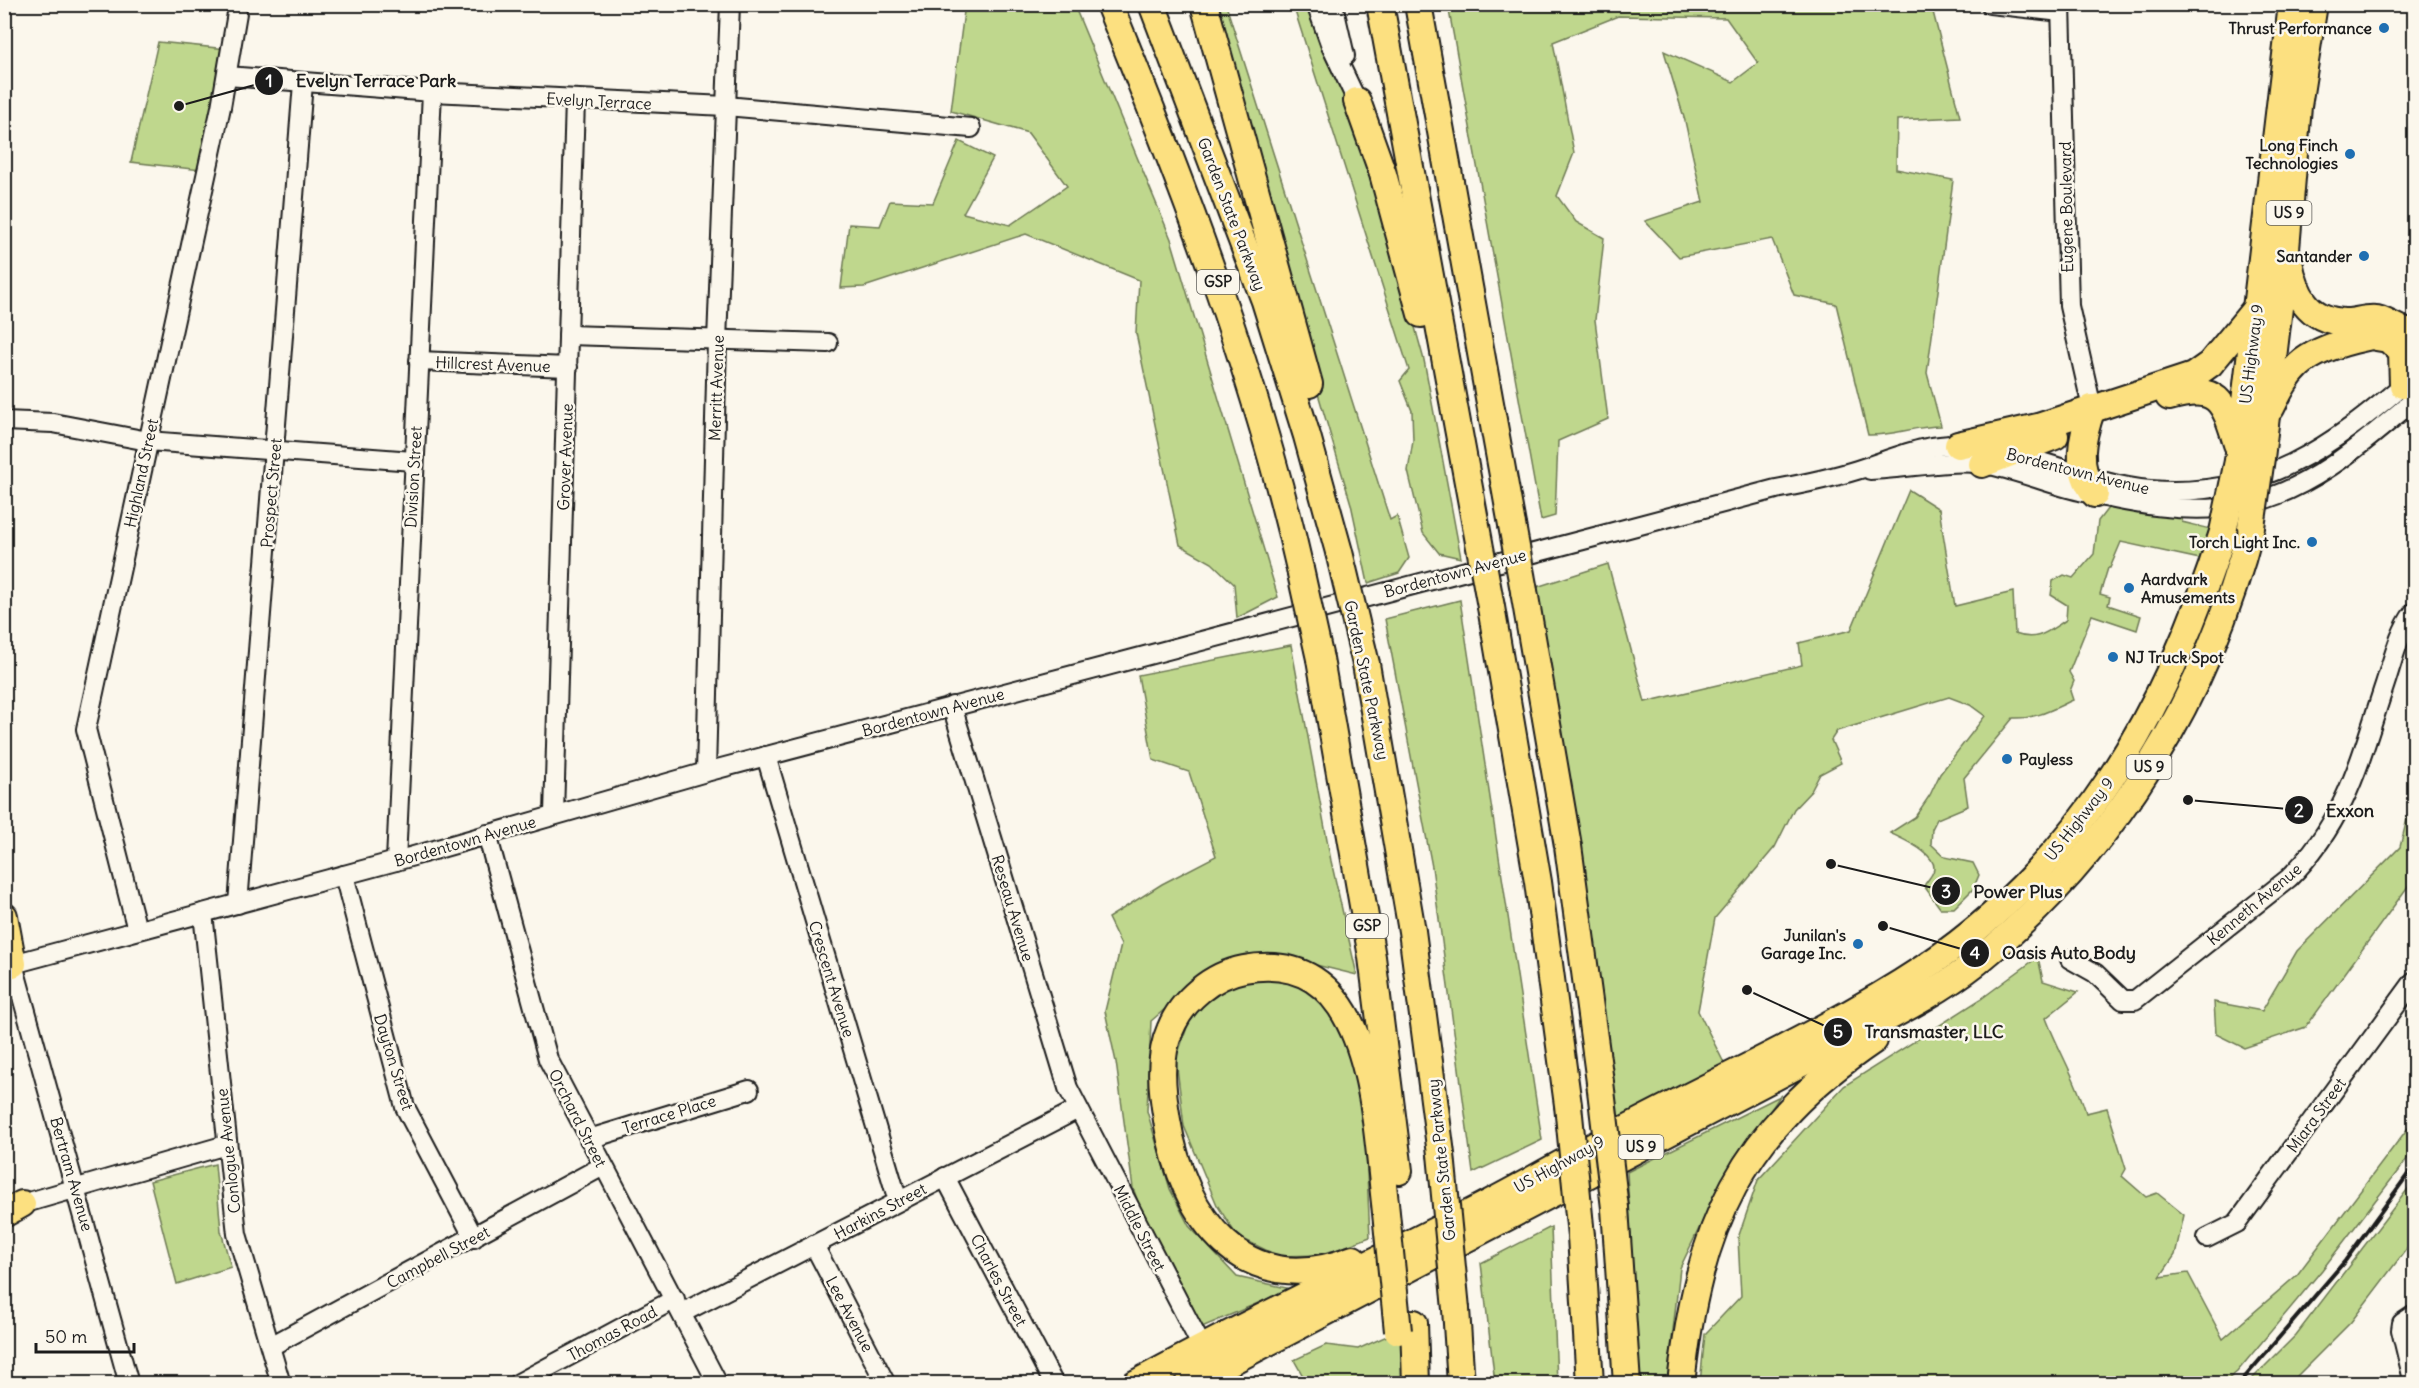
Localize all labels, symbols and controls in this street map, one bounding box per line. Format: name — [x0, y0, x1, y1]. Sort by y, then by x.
place label: Thrust Performance — [2228, 18, 2372, 38]
marker: Thrust Performance — [2377, 21, 2391, 35]
callout: Evelyn Terrace Park — [254, 63, 468, 99]
text: 1 — [265, 69, 273, 92]
text: Evelyn Terrace Park — [296, 69, 456, 92]
street label: Evelyn Terrace — [546, 88, 652, 114]
street label: Garden State Parkway — [1194, 134, 1270, 294]
place label: Long Finch Technologies — [2246, 135, 2338, 174]
street label: Eugene Boulevard — [2055, 141, 2077, 273]
marker: Long Finch Technologies — [2343, 147, 2357, 161]
road number: US 9 — [2266, 201, 2312, 225]
place label: Santander — [2277, 246, 2352, 266]
marker: Santander — [2357, 249, 2371, 263]
road number: GSP — [1197, 270, 1239, 294]
street label: US Highway 9 — [2235, 303, 2267, 405]
street label: Merritt Avenue — [704, 335, 728, 441]
street label: Hillcrest Avenue — [435, 352, 551, 376]
street label: Grover Avenue — [553, 403, 577, 511]
street label: Highland Street — [120, 416, 162, 529]
street label: Division Street — [400, 425, 426, 528]
street label: Prospect Street — [256, 437, 286, 549]
street label: Bordentown Avenue — [2004, 444, 2152, 498]
place label: Torch Light Inc. — [2189, 532, 2300, 553]
marker: Torch Light Inc. — [2305, 535, 2319, 549]
street label: Bordentown Avenue — [1382, 544, 1528, 602]
place label: Aardvark Amusements — [2141, 569, 2235, 607]
marker: Aardvark Amusements — [2122, 581, 2136, 595]
street label: Garden State Parkway — [1340, 598, 1394, 762]
place label: NJ Truck Spot — [2125, 647, 2224, 668]
marker: NJ Truck Spot — [2106, 650, 2120, 664]
street label: Bordentown Avenue — [860, 683, 1006, 741]
place label: Payless — [2019, 749, 2073, 770]
marker: Payless — [2000, 752, 2014, 766]
road number: US 9 — [2126, 755, 2172, 779]
street label: US Highway 9 — [2040, 773, 2118, 865]
callout: Exxon — [2284, 792, 2386, 828]
text: 2 — [2294, 799, 2304, 822]
text: Exxon — [2326, 799, 2375, 822]
street label: Bordentown Avenue — [392, 811, 538, 871]
street label: Reseau Avenue — [987, 852, 1039, 964]
street label: Kenneth Avenue — [2203, 859, 2305, 949]
callout: Power Plus — [1931, 873, 2075, 909]
text: 3 — [1941, 880, 1951, 903]
text: Power Plus — [1973, 880, 2063, 903]
road number: GSP — [1346, 914, 1388, 938]
street label: Crescent Avenue — [805, 918, 859, 1040]
place label: Junilan's Garage Inc. — [1761, 925, 1846, 964]
callout: Oasis Auto Body — [1960, 935, 2149, 971]
marker: Junilan's Garage Inc. — [1851, 937, 1865, 951]
text: 4 — [1970, 941, 1981, 964]
text: Oasis Auto Body — [2002, 941, 2136, 964]
street label: Dayton Street — [370, 1011, 418, 1113]
callout: Transmaster, LLC — [1823, 1014, 2016, 1050]
text: 5 — [1833, 1020, 1843, 1043]
text: Transmaster, LLC — [1864, 1020, 2004, 1043]
street label: Orchard Street — [545, 1066, 612, 1171]
street label: Miara Street — [2282, 1073, 2350, 1156]
street label: Garden State Parkway — [1423, 1078, 1459, 1242]
street label: Conlogue Avenue — [211, 1088, 245, 1214]
street label: Terrace Place — [620, 1090, 718, 1138]
street label: Bertram Avenue — [46, 1115, 98, 1233]
street label: US Highway 9 — [1510, 1131, 1608, 1197]
road number: US 9 — [1618, 1135, 1664, 1159]
street label: Harkins Street — [830, 1178, 930, 1244]
street label: Middle Street — [1110, 1182, 1171, 1275]
street label: Campbell Street — [383, 1221, 493, 1293]
street label: Charles Street — [966, 1231, 1032, 1330]
street label: Lee Avenue — [822, 1273, 878, 1355]
street label: Thomas Road — [564, 1301, 660, 1365]
scale bar — [36, 1316, 134, 1354]
text: 50 m — [45, 1325, 87, 1348]

